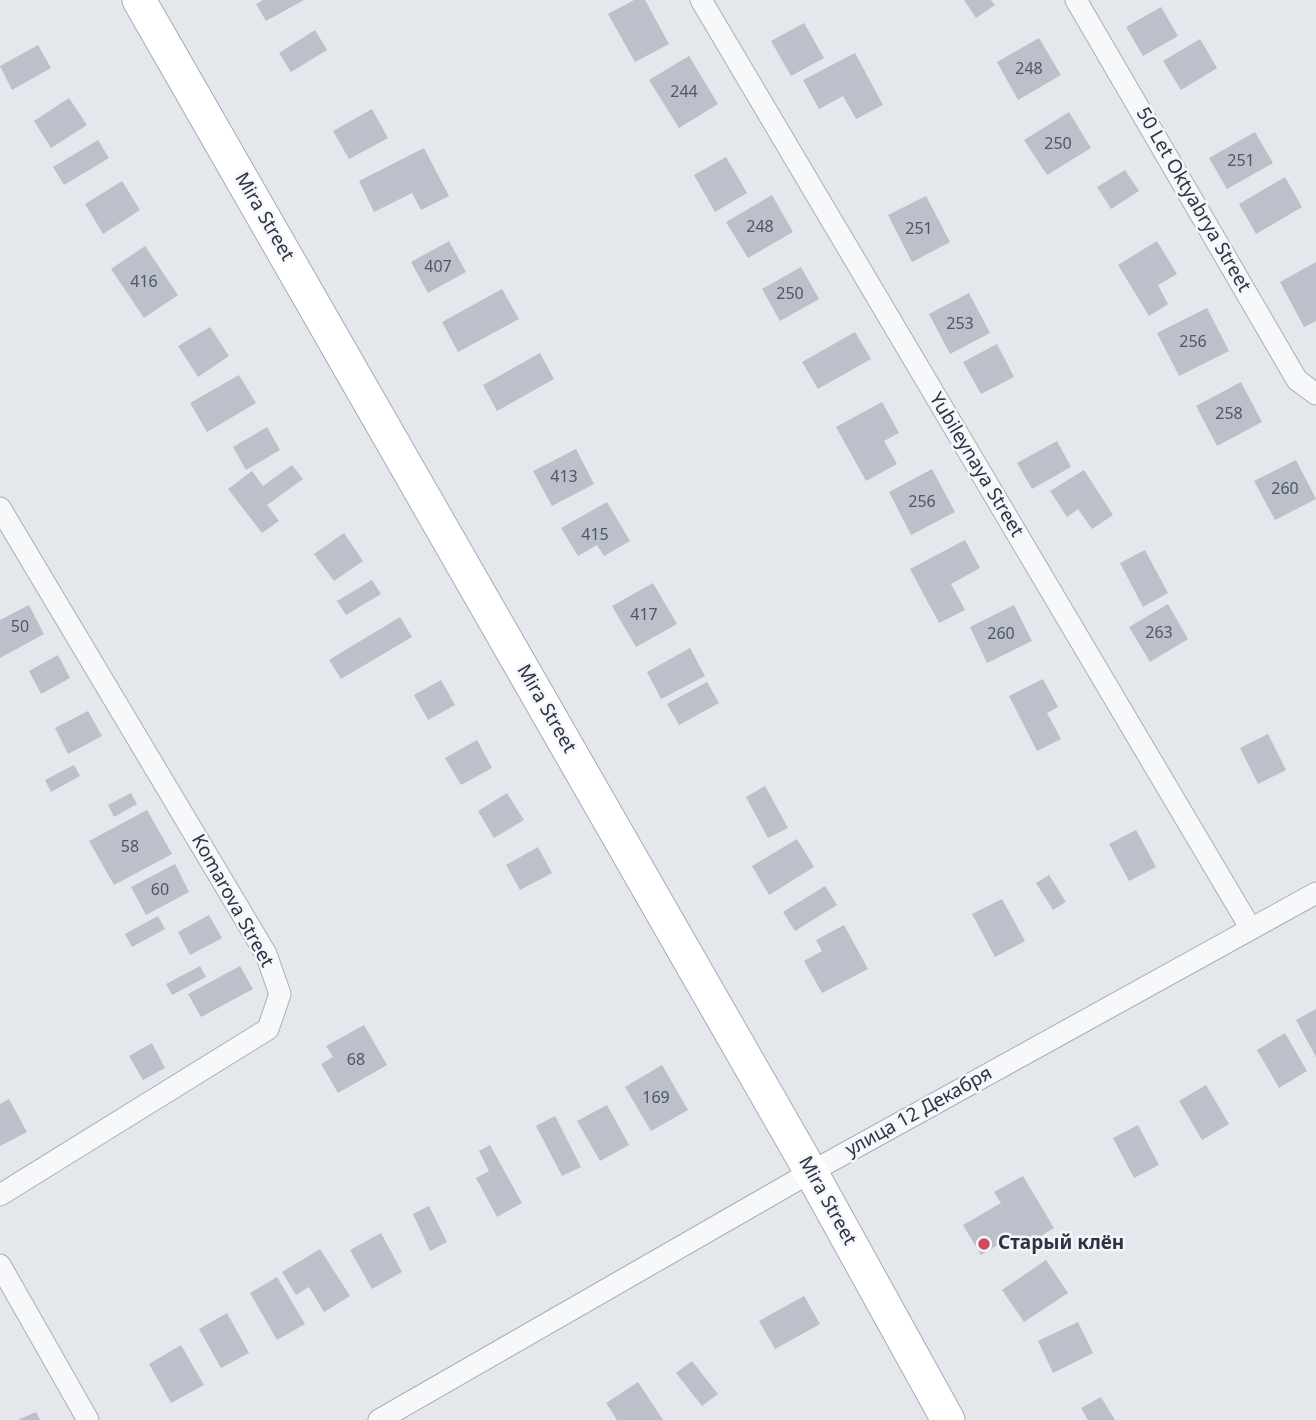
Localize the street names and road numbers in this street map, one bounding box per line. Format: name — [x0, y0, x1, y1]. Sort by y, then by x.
street label: 50 Let Oktyabrya Street — [1131, 104, 1255, 296]
street label: Mira Street — [230, 169, 298, 265]
street label: Yubileynaya Street — [924, 389, 1028, 541]
street label: Mira Street — [512, 661, 580, 757]
street label: Komarova Street — [186, 831, 278, 971]
street label: улица 12 Декабря — [842, 1062, 996, 1162]
street label: Mira Street — [793, 1153, 861, 1249]

